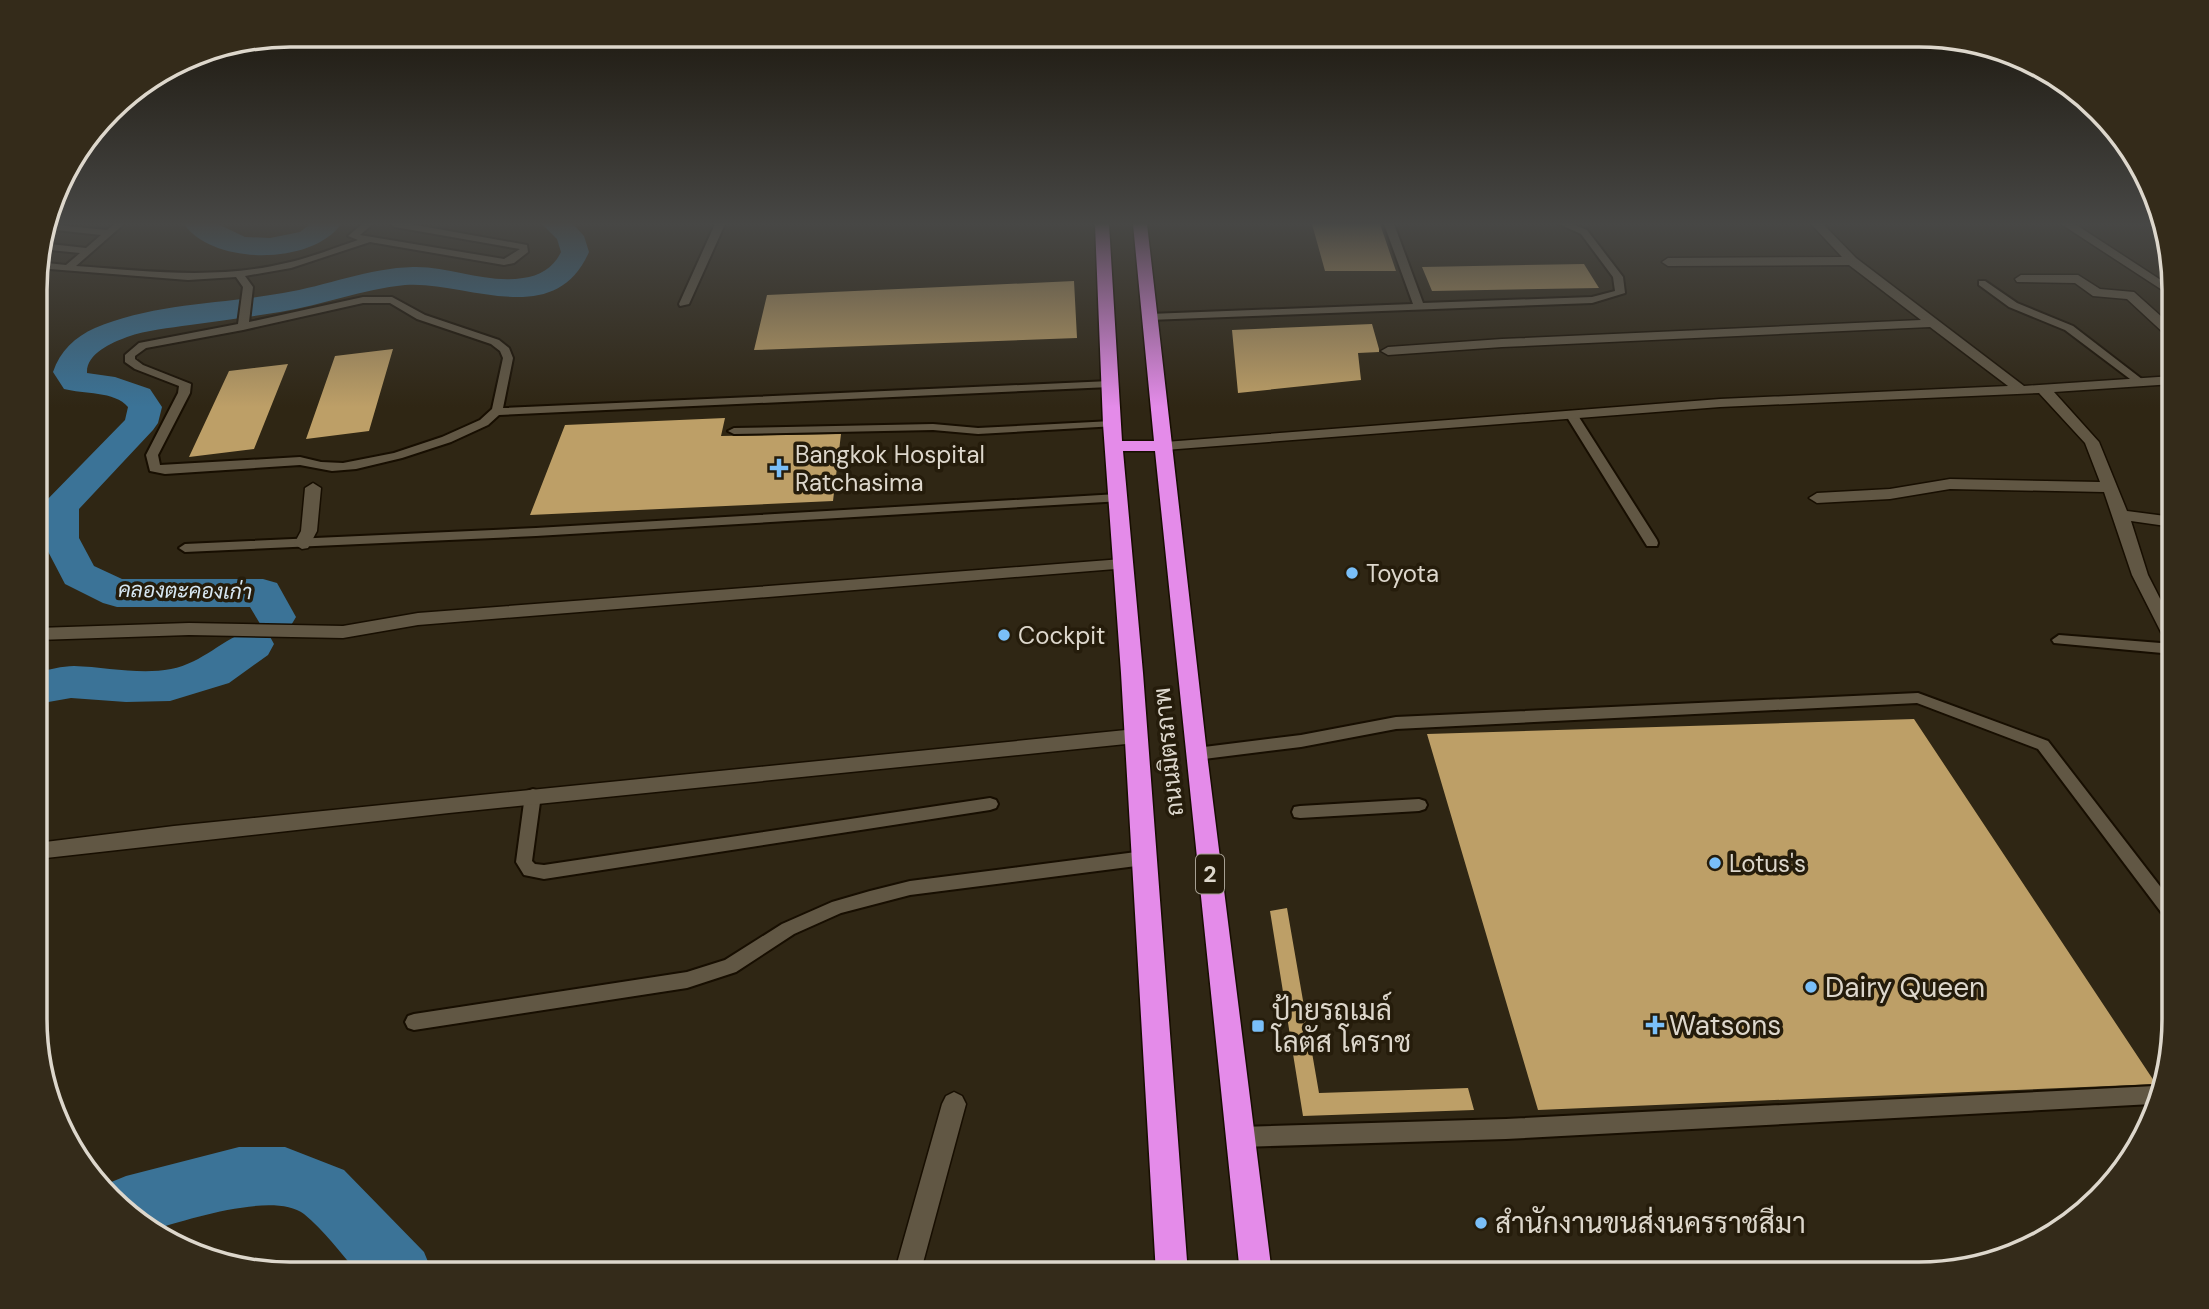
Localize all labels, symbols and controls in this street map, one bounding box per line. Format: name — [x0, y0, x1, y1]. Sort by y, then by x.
place label: Bangkok Hospital Ratchasima — [795, 439, 985, 498]
marker: Bangkok Hospital Ratchasima — [769, 458, 789, 478]
place label: Toyota — [1366, 558, 1439, 589]
marker: Toyota — [1344, 565, 1360, 581]
water label: คลองตะคองเก่า — [118, 576, 252, 606]
place label: Cockpit — [1018, 620, 1105, 651]
marker: Cockpit — [996, 627, 1012, 643]
street label: ถนนมิตรภาพ — [1146, 686, 1190, 818]
place label: Lotus's — [1729, 848, 1806, 879]
road number: 2 — [1196, 854, 1224, 894]
marker: Lotus's — [1707, 855, 1723, 871]
place label: Dairy Queen — [1825, 969, 1985, 1006]
marker: Dairy Queen — [1803, 979, 1819, 995]
place label: ป้ายรถเมล์ โลตัส โคราช — [1270, 991, 1411, 1061]
place label: Watsons — [1669, 1007, 1781, 1044]
marker: Watsons — [1647, 1017, 1663, 1033]
marker: ป้ายรถเมล์ โลตัส โคราช — [1250, 1018, 1266, 1034]
place label: สำนักงานขนส่งนครราชสีมา — [1495, 1205, 1806, 1242]
marker: สำนักงานขนส่งนครราชสีมา — [1473, 1215, 1489, 1231]

